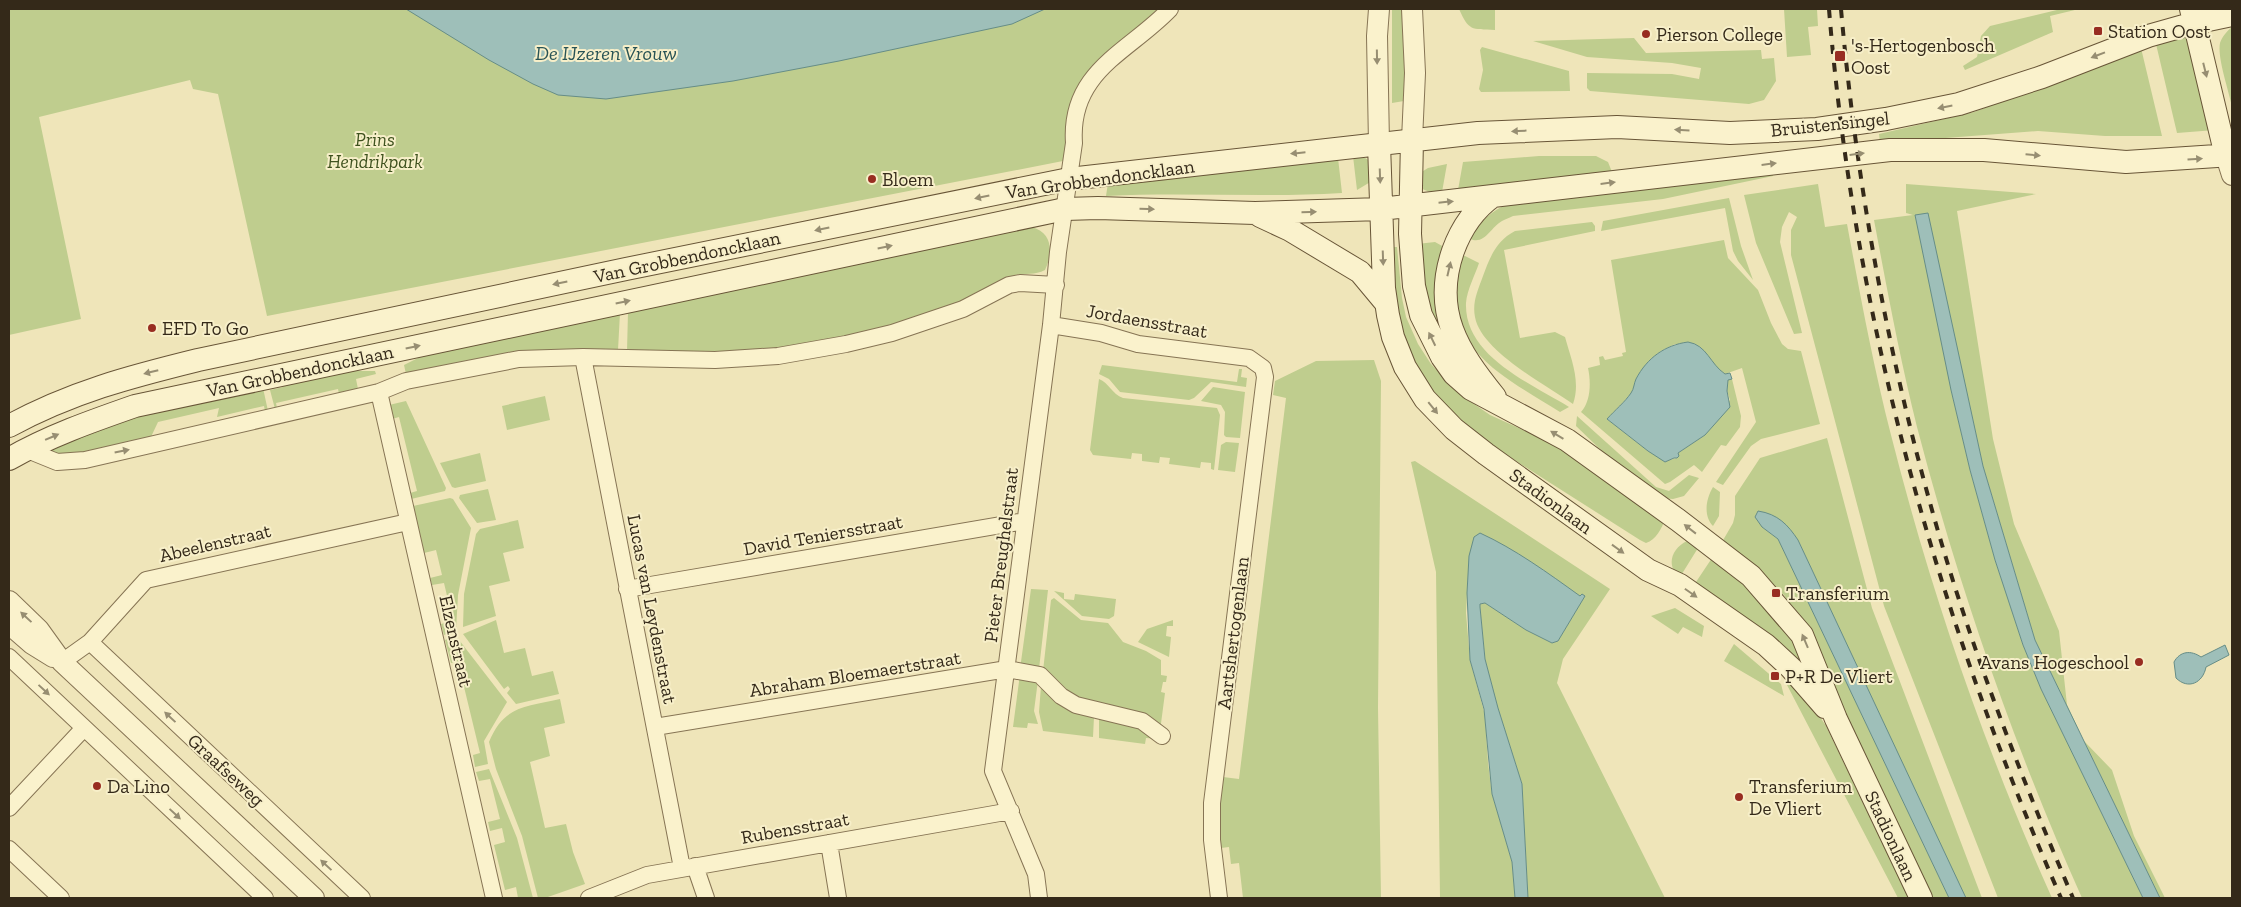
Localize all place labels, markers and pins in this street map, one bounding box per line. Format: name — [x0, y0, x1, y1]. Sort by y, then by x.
place label: Station Oost — [2108, 20, 2211, 43]
place label: Pierson College — [1656, 23, 1783, 46]
marker: Station Oost — [2092, 25, 2104, 37]
marker: Pierson College — [1640, 28, 1652, 40]
place label: 's-Hertogenbosch Oost — [1851, 34, 1995, 79]
marker: 's-Hertogenbosch Oost — [1833, 49, 1847, 63]
place label: Bloem — [882, 168, 934, 191]
marker: Bloem — [866, 173, 878, 185]
place label: EFD To Go — [162, 317, 249, 340]
marker: EFD To Go — [146, 322, 158, 334]
place label: Transferium — [1786, 582, 1890, 605]
marker: Transferium — [1770, 587, 1782, 599]
place label: Avans Hogeschool — [1980, 651, 2129, 674]
marker: Avans Hogeschool — [2133, 656, 2145, 668]
place label: P+R De Vliert — [1785, 665, 1893, 688]
marker: P+R De Vliert — [1769, 670, 1781, 682]
place label: Da Lino — [107, 775, 170, 798]
place label: Transferium De Vliert — [1749, 775, 1853, 820]
marker: Da Lino — [91, 780, 103, 792]
marker: Transferium De Vliert — [1733, 791, 1745, 803]

